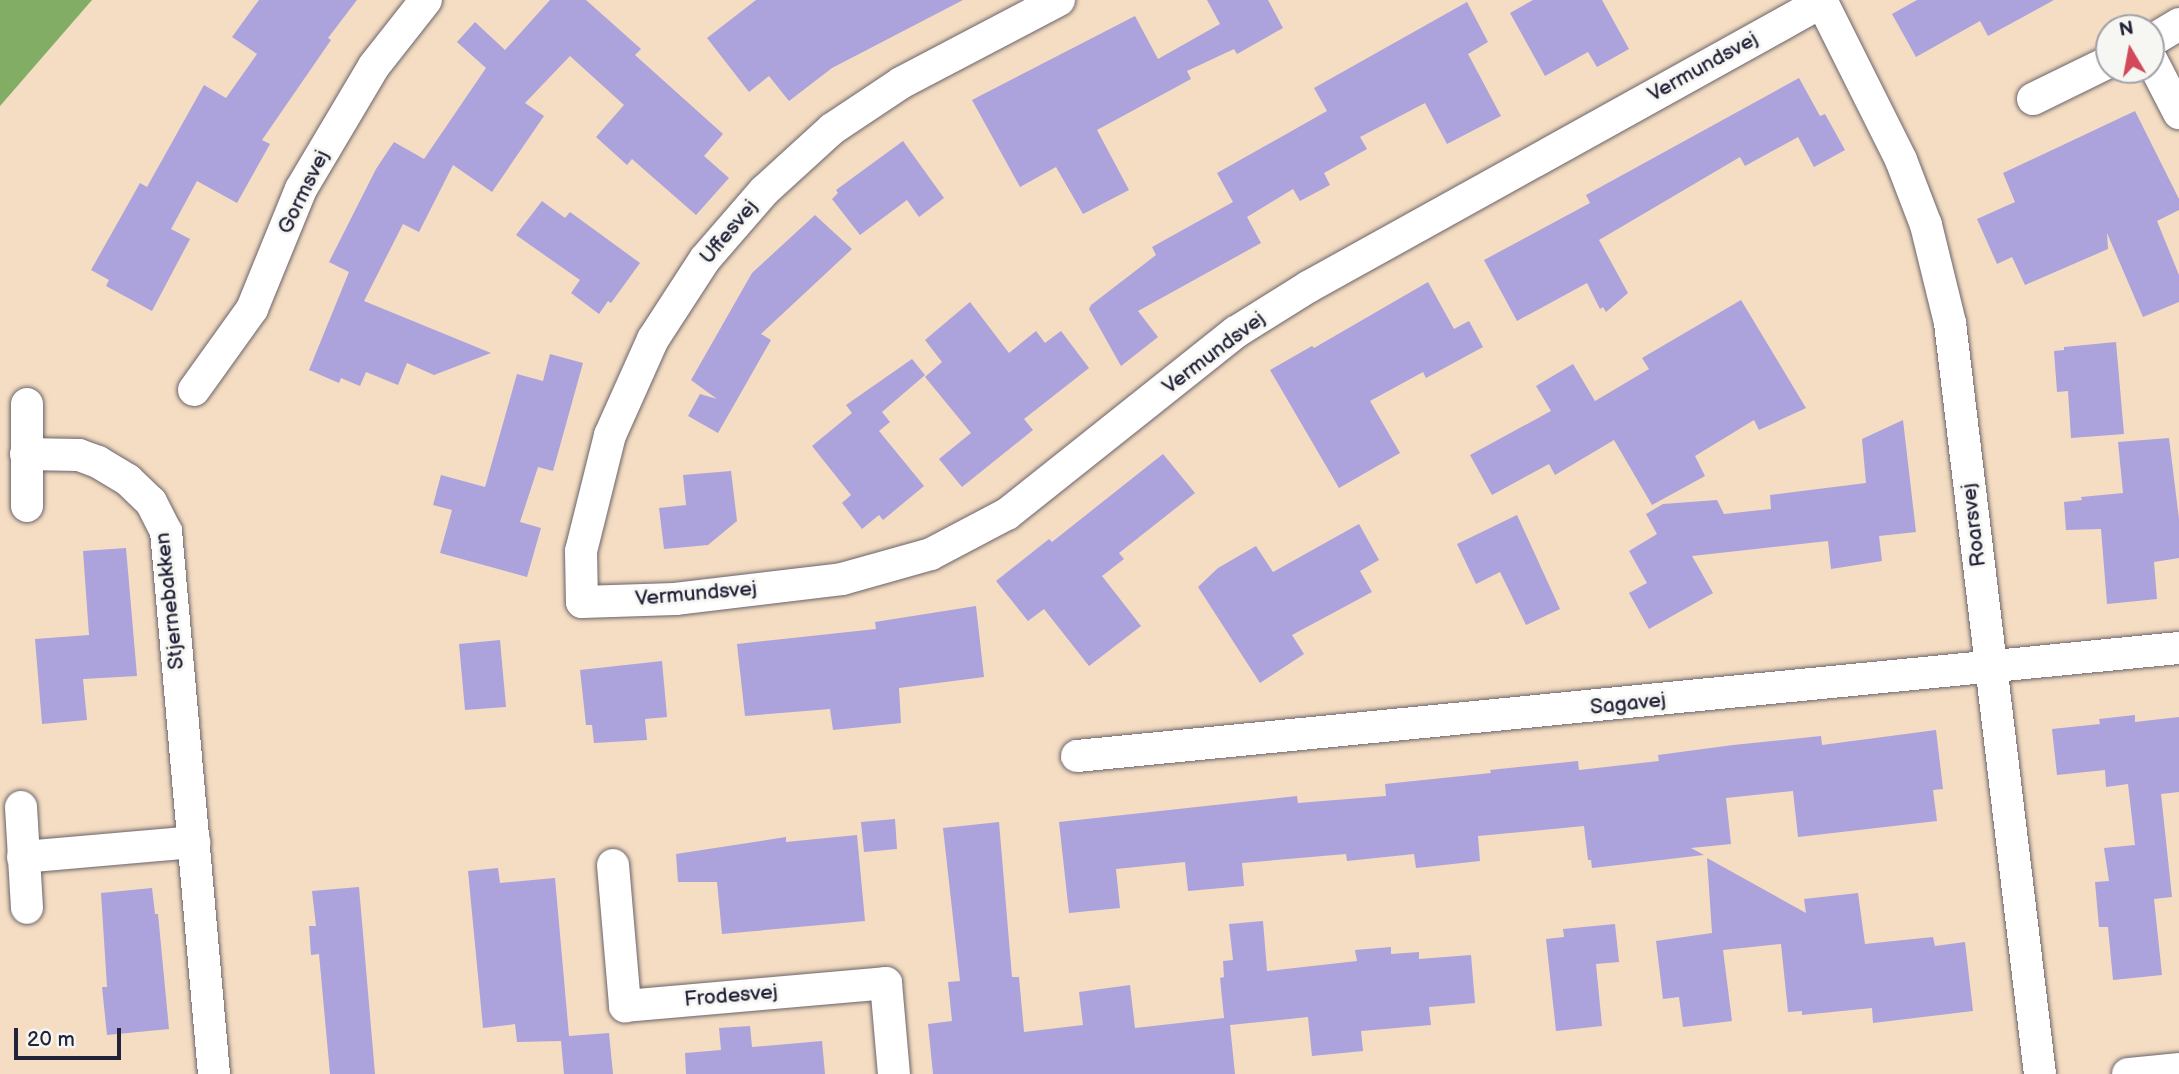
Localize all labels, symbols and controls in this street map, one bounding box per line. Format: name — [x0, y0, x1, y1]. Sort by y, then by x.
north arrow — [2095, 14, 2165, 84]
text: N — [2118, 17, 2136, 42]
street label: Vermundsvej — [1644, 26, 1762, 108]
street label: Gormsvej — [273, 146, 335, 238]
street label: Uffesvej — [695, 195, 763, 269]
street label: Vermundsvej — [1158, 306, 1270, 400]
street label: Roarsvej — [1956, 482, 1992, 568]
street label: Stjernebakken — [150, 531, 190, 671]
street label: Vermundsvej — [634, 576, 758, 612]
street label: Sagavej — [1589, 688, 1667, 720]
street label: Frodesvej — [683, 979, 779, 1013]
scale bar — [18, 1014, 124, 1058]
text: 20 m — [27, 1027, 75, 1052]

